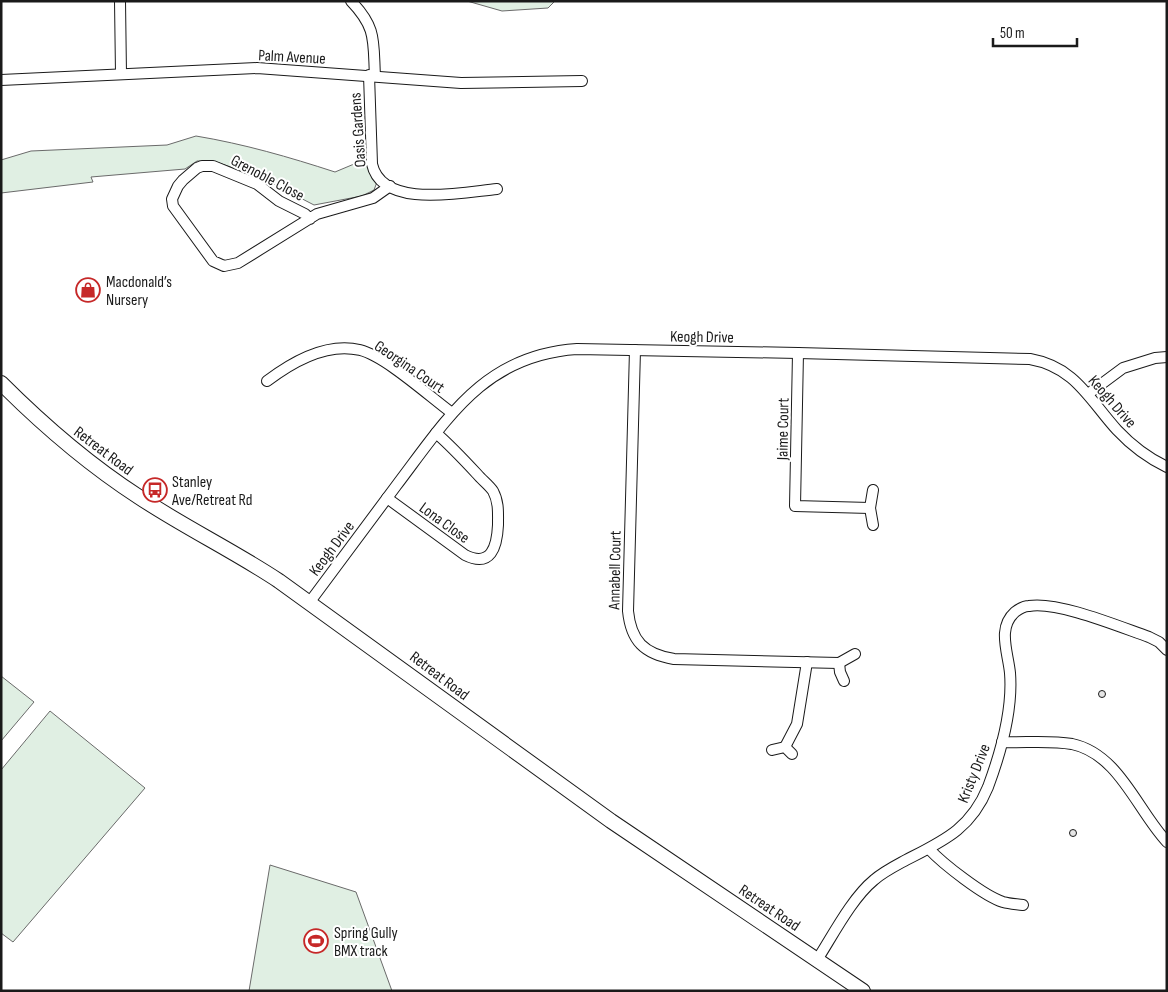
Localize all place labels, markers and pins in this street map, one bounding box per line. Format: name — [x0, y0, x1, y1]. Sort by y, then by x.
place label: Macdonald’s Nursery — [106, 273, 172, 310]
shop icon: Macdonald’s Nursery — [75, 277, 101, 303]
place label: Stanley Ave/Retreat Rd — [171, 473, 253, 510]
bus stop icon: Stanley Ave/Retreat Rd — [142, 477, 168, 503]
place label: Spring Gully BMX track — [334, 924, 398, 961]
sports icon: Spring Gully BMX track — [303, 928, 329, 954]

